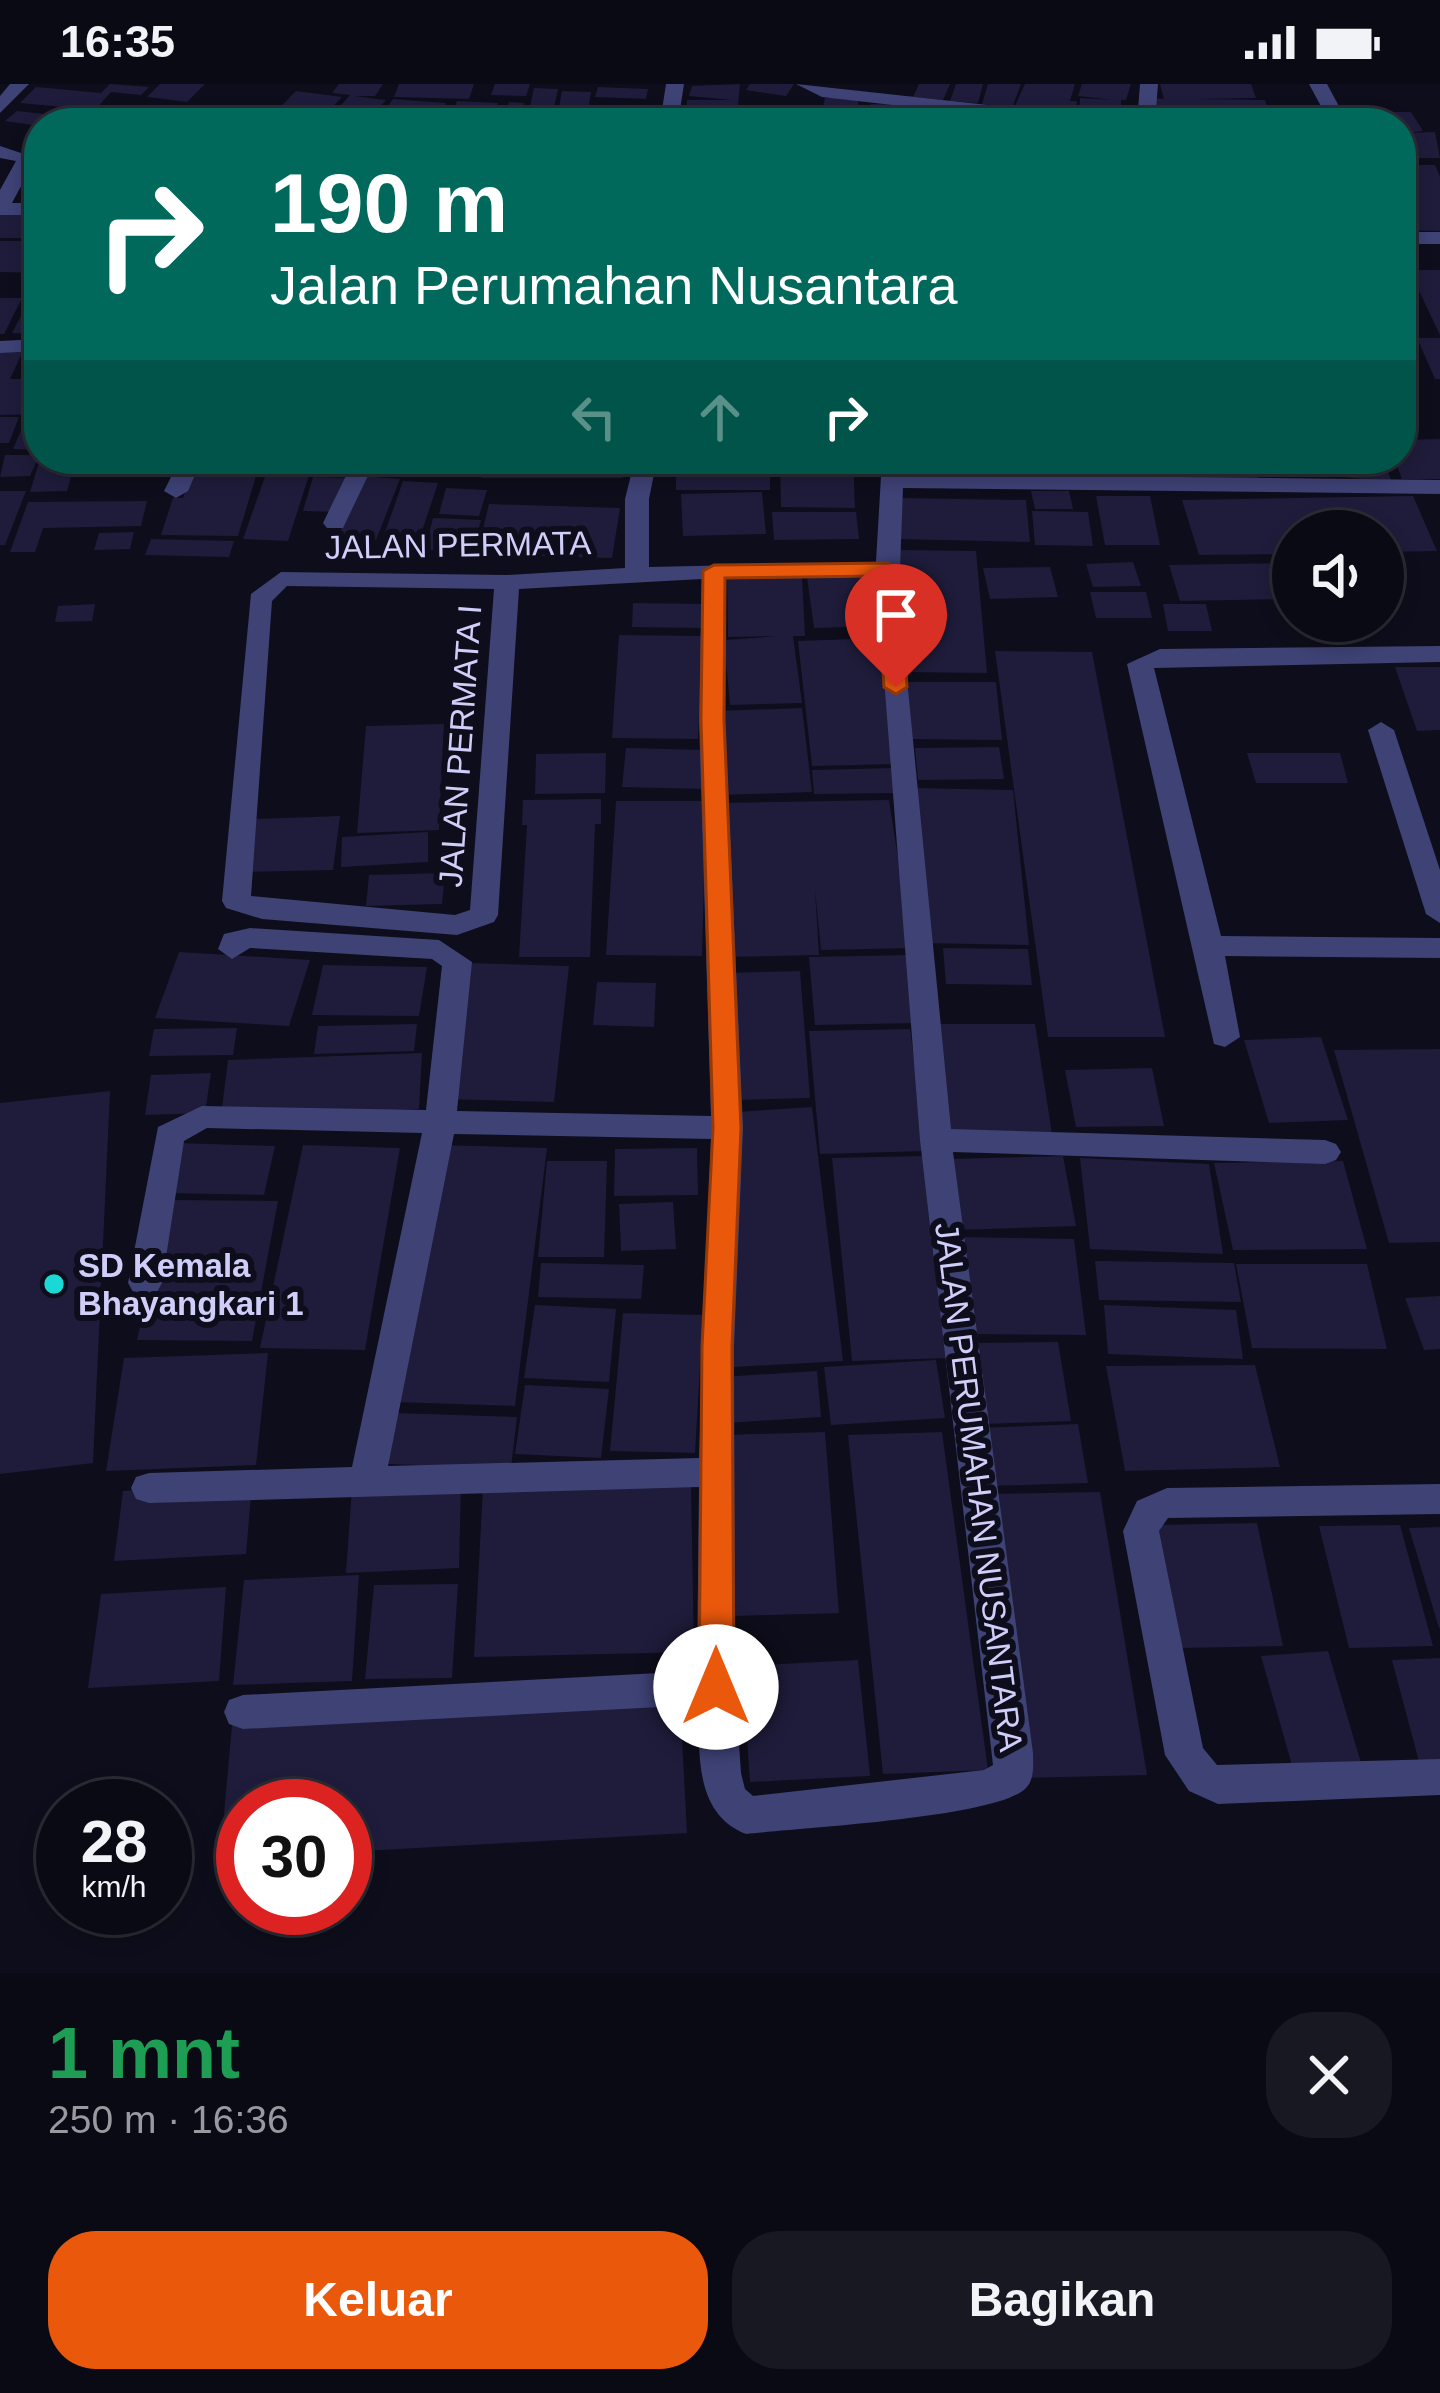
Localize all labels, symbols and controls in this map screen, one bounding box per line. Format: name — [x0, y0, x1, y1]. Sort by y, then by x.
text: 16:35 — [60, 16, 175, 67]
icon: right — [72, 156, 228, 312]
text: 190 m — [270, 156, 508, 250]
text: Jalan Perumahan Nusantara — [270, 255, 957, 315]
icon: left — [561, 384, 627, 450]
icon: ahead — [687, 384, 753, 450]
icon: right — [813, 384, 879, 450]
map controls — [1272, 510, 1404, 642]
button: sound — [1272, 510, 1404, 642]
street label: JALAN PERMATA — [324, 524, 592, 566]
pin — [845, 564, 947, 687]
icon: arrive — [863, 582, 929, 648]
street label: JALAN PERMATA I — [432, 604, 488, 888]
street label: JALAN PERUMAHAN NUSANTARA — [928, 1220, 1030, 1754]
place label: SD Kemala Bhayangkari 1 — [78, 1247, 304, 1322]
marker: SD Kemala Bhayangkari 1 — [41, 1271, 67, 1297]
position arrow — [653, 1624, 779, 1750]
speed limit sign: 30 — [216, 1779, 372, 1935]
text: 28 — [81, 1808, 147, 1875]
text: km/h — [81, 1870, 147, 1903]
button: close — [1266, 2012, 1392, 2138]
text: 1 mnt — [48, 2013, 240, 2093]
text: 250 m · 16:36 — [48, 2098, 289, 2141]
button: Keluar — [48, 2231, 708, 2369]
button: Bagikan — [732, 2231, 1392, 2369]

